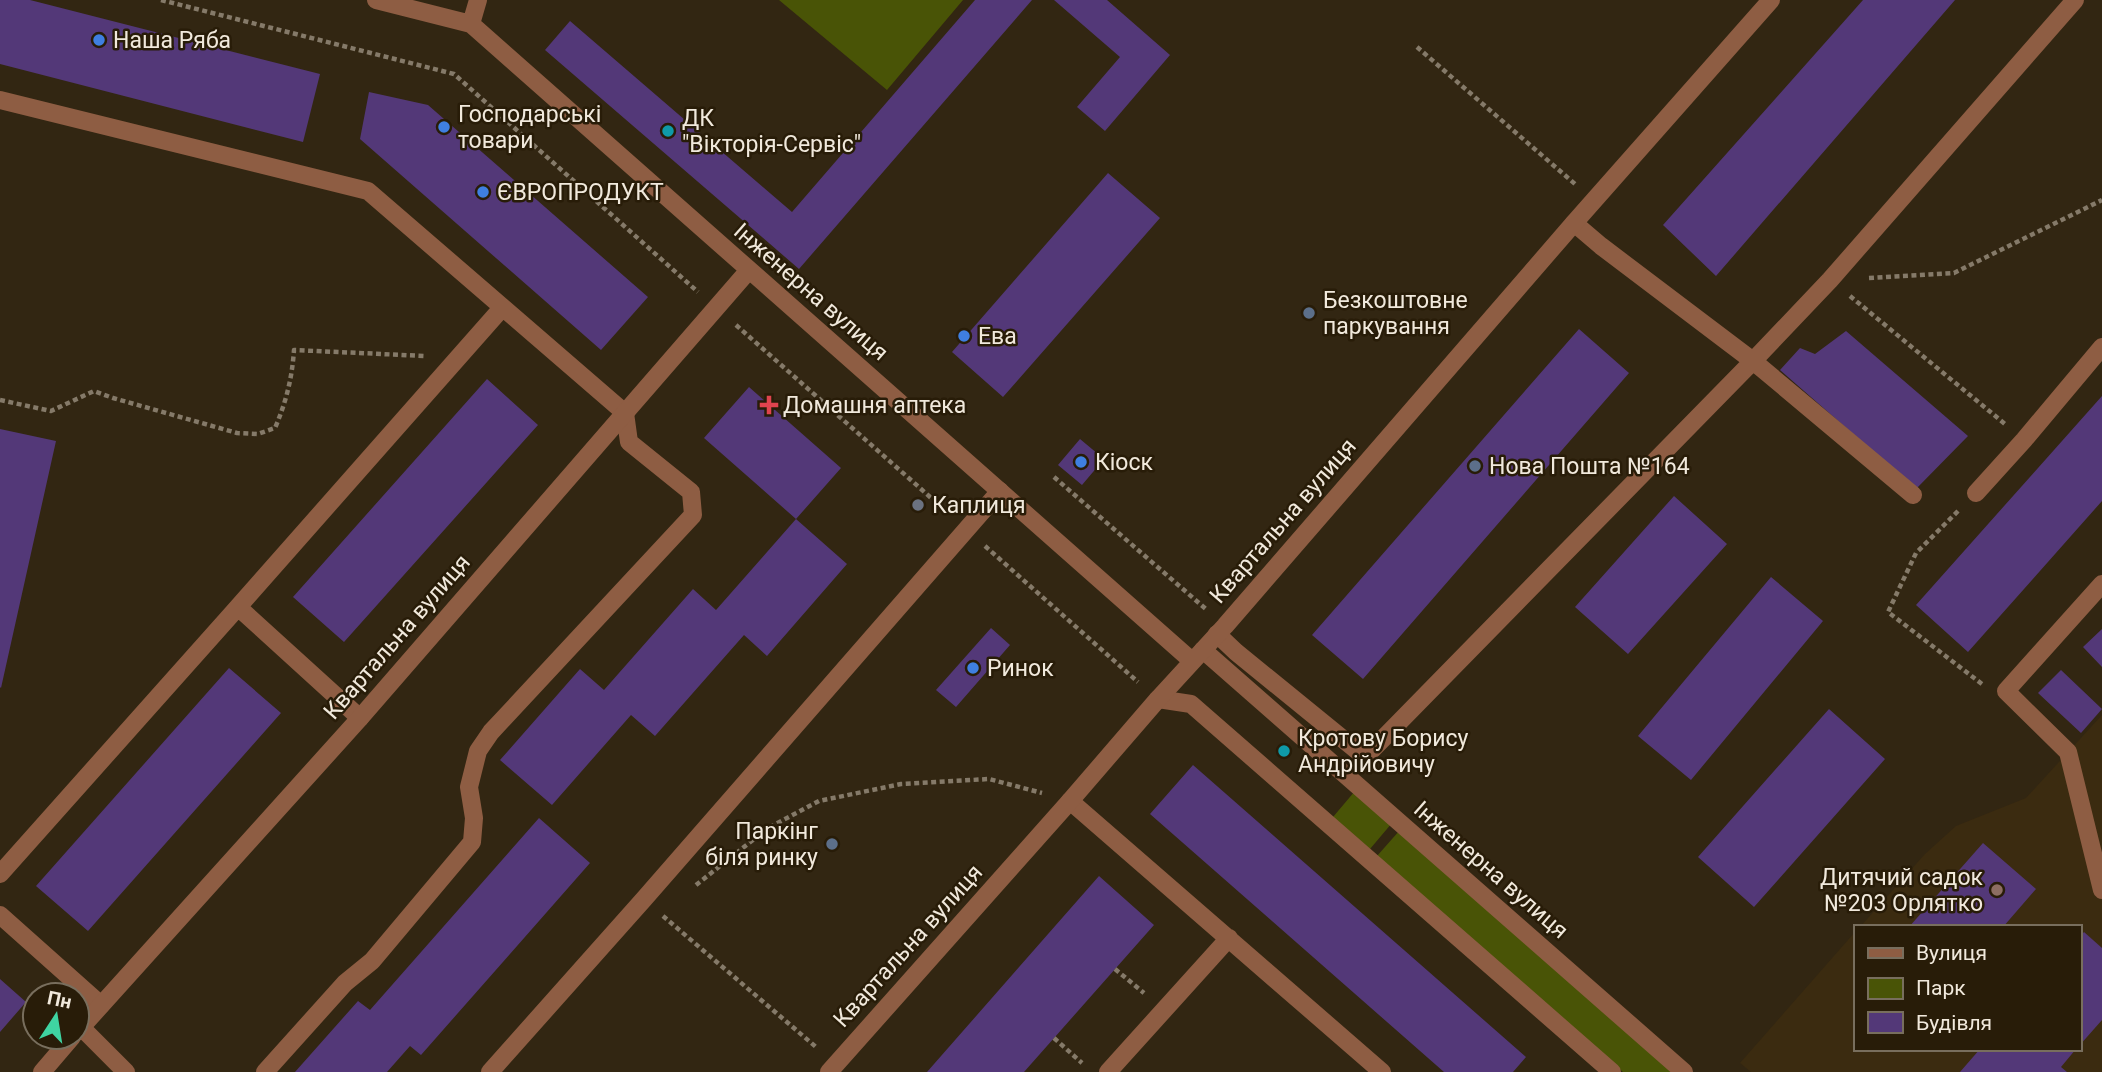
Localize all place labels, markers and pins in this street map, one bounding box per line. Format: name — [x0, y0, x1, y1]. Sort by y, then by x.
place label: Наша Ряба — [113, 27, 231, 54]
marker: Наша Ряба — [91, 32, 107, 48]
place label: Господарські товари — [458, 101, 601, 154]
place label: ДК "Вікторія-Сервіс" — [682, 105, 861, 158]
marker: Господарські товари — [436, 119, 452, 135]
marker: ДК "Вікторія-Сервіс" — [660, 123, 676, 139]
place label: ЄВРОПРОДУКТ — [497, 179, 664, 206]
marker: ЄВРОПРОДУКТ — [475, 184, 491, 200]
place label: Безкоштовне паркування — [1323, 287, 1468, 340]
marker: Безкоштовне паркування — [1301, 305, 1317, 321]
place label: Ева — [978, 323, 1017, 350]
marker: Ева — [956, 328, 972, 344]
place label: Домашня аптека — [783, 392, 966, 419]
marker: Домашня аптека — [761, 397, 777, 413]
place label: Кіоск — [1095, 449, 1154, 476]
place label: Нова Пошта №164 — [1489, 453, 1690, 480]
marker: Кіоск — [1073, 454, 1089, 470]
marker: Нова Пошта №164 — [1467, 458, 1483, 474]
place label: Каплиця — [932, 492, 1026, 519]
marker: Каплиця — [910, 497, 926, 513]
place label: Ринок — [987, 655, 1054, 682]
marker: Ринок — [965, 660, 981, 676]
place label: Кротову Борису Андрійовичу — [1298, 725, 1468, 778]
marker: Кротову Борису Андрійовичу — [1276, 743, 1292, 759]
place label: Паркінг біля ринку — [705, 818, 818, 871]
marker: Паркінг біля ринку — [824, 836, 840, 852]
place label: Дитячий садок №203 Орлятко — [1820, 864, 1984, 917]
marker: Дитячий садок №203 Орлятко — [1989, 882, 2005, 898]

